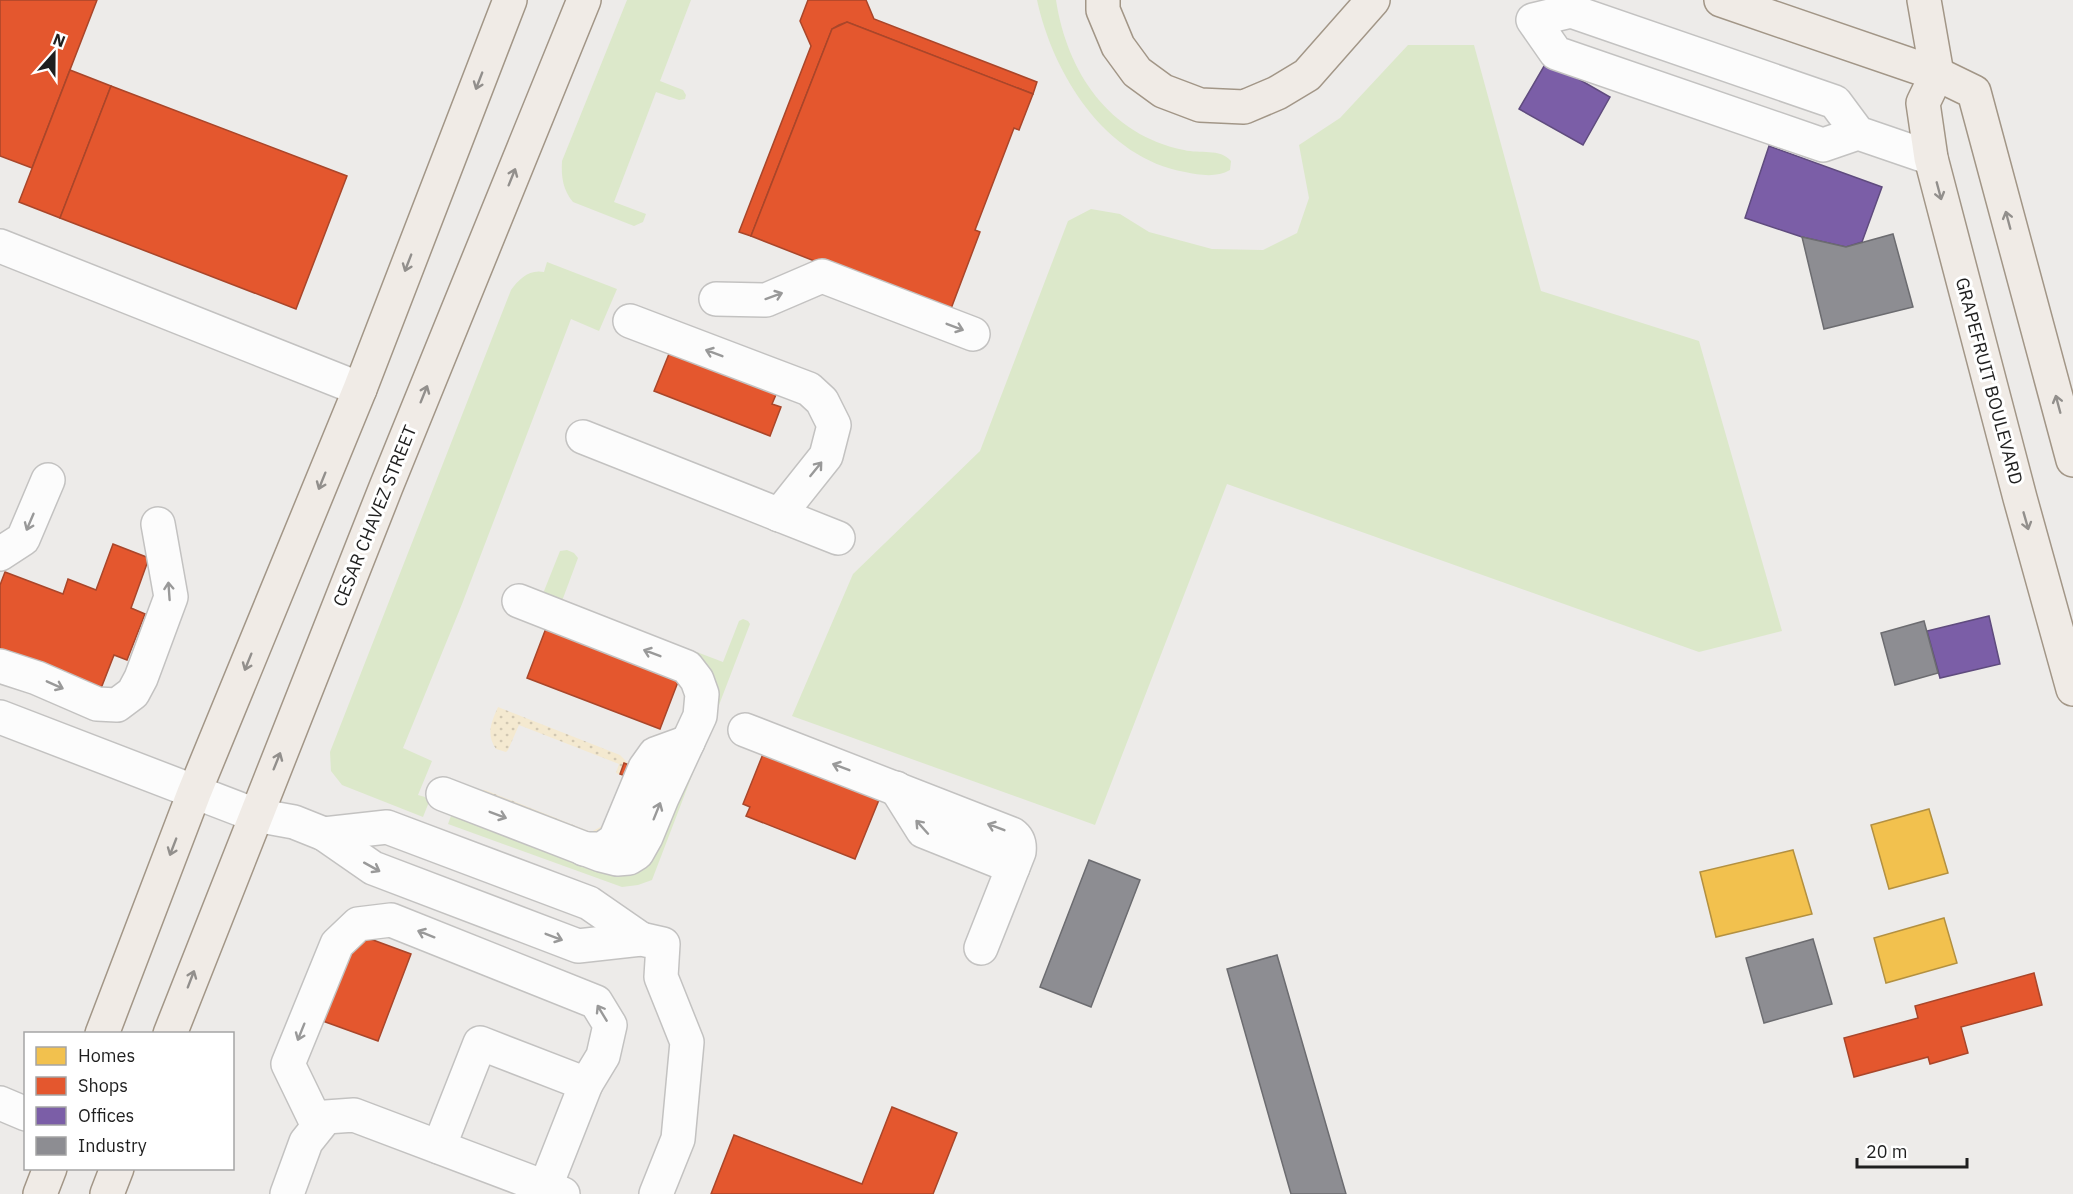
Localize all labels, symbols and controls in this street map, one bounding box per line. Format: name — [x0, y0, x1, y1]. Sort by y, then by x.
north arrow — [24, 24, 84, 84]
text: N — [50, 29, 68, 51]
one-way arrow — [472, 72, 483, 90]
one-way arrow — [507, 168, 518, 186]
one-way arrow — [1934, 181, 1945, 200]
one-way arrow — [2001, 210, 2013, 229]
one-way arrow — [402, 254, 413, 272]
street label: GRAPEFRUIT BOULEVARD — [1951, 275, 2028, 487]
one-way arrow — [764, 290, 782, 301]
one-way arrow — [945, 322, 964, 333]
one-way arrow — [705, 347, 723, 358]
one-way arrow — [419, 385, 430, 404]
one-way arrow — [2051, 395, 2063, 414]
street label: CESAR CHAVEZ STREET — [328, 422, 421, 610]
one-way arrow — [809, 461, 822, 477]
one-way arrow — [316, 472, 327, 490]
one-way arrow — [2021, 511, 2033, 530]
one-way arrow — [24, 512, 35, 531]
one-way arrow — [163, 582, 174, 601]
one-way arrow — [643, 647, 662, 658]
one-way arrow — [242, 652, 253, 671]
one-way arrow — [46, 681, 64, 692]
one-way arrow — [272, 752, 283, 771]
one-way arrow — [833, 761, 851, 772]
one-way arrow — [652, 802, 663, 820]
one-way arrow — [488, 811, 507, 822]
one-way arrow — [915, 820, 929, 835]
one-way arrow — [987, 821, 1006, 832]
one-way arrow — [167, 838, 178, 856]
one-way arrow — [363, 861, 381, 873]
one-way arrow — [418, 928, 436, 939]
one-way arrow — [544, 932, 563, 943]
one-way arrow — [186, 970, 197, 989]
one-way arrow — [596, 1005, 608, 1022]
one-way arrow — [295, 1022, 306, 1040]
legend — [24, 1032, 234, 1170]
text: Homes — [78, 1044, 135, 1067]
text: Shops — [78, 1074, 128, 1097]
text: Offices — [78, 1104, 134, 1127]
scale bar — [1857, 1131, 1966, 1169]
text: Industry — [78, 1134, 147, 1157]
text: 20 m — [1866, 1140, 1908, 1163]

